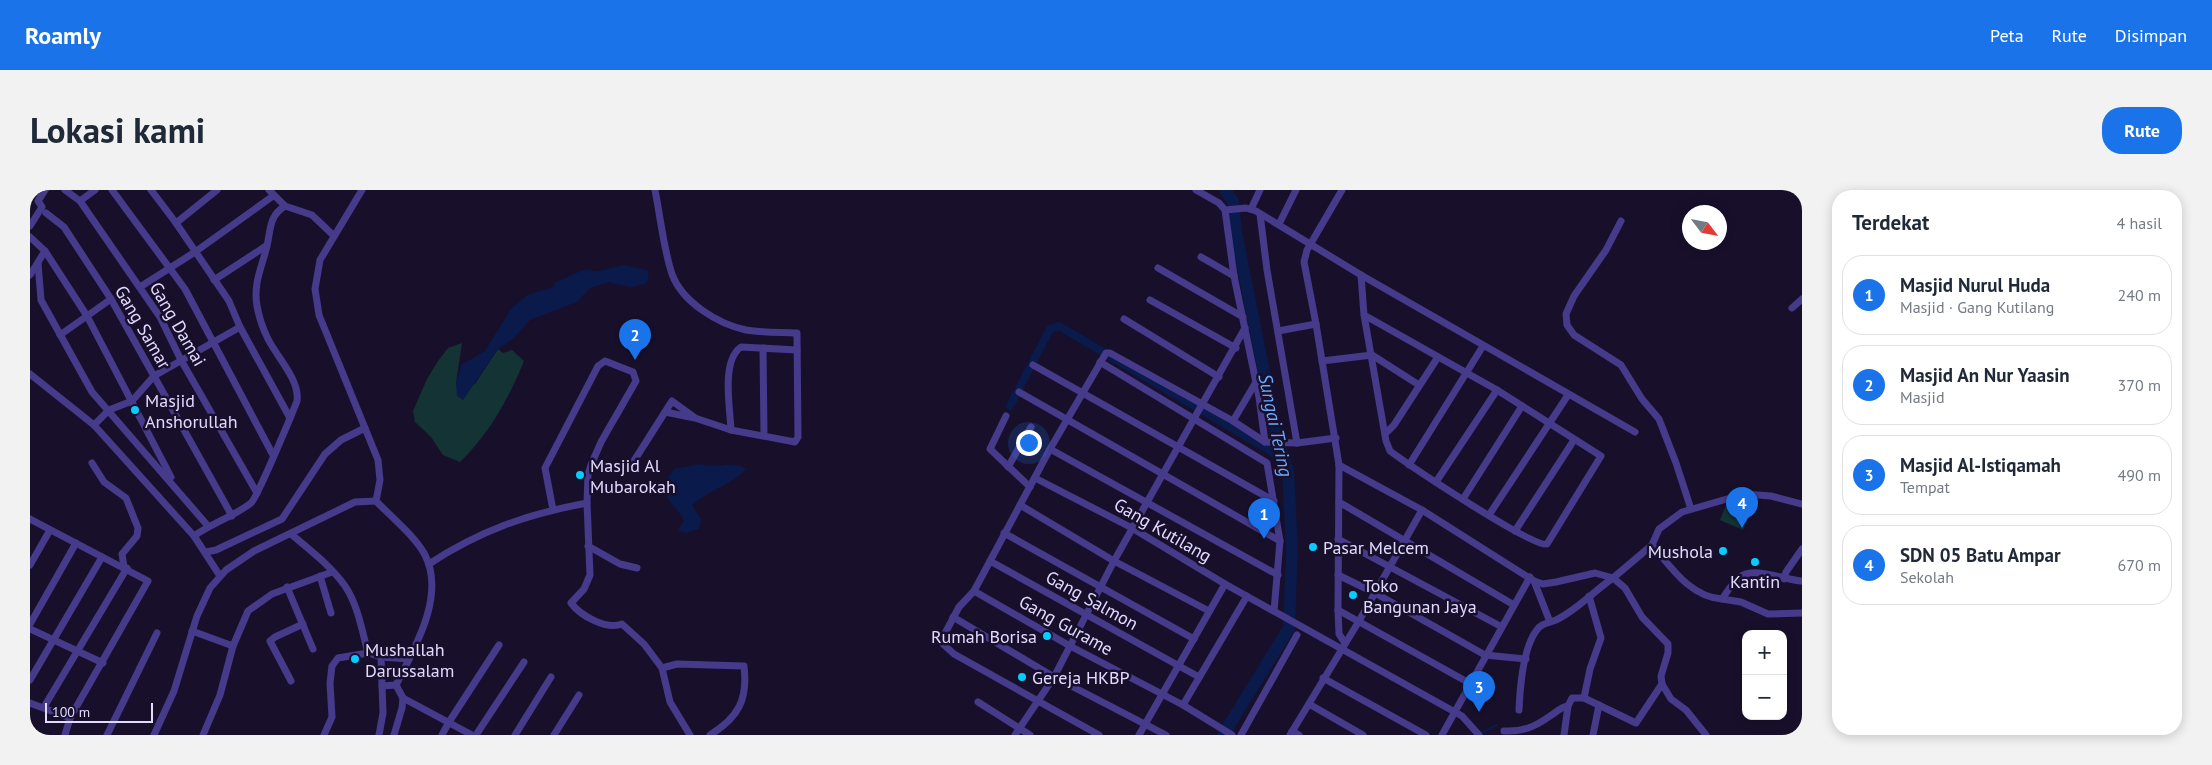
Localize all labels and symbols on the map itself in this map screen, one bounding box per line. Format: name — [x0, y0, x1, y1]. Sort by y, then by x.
north arrow — [1682, 205, 1727, 250]
street label: Gang Damai — [145, 278, 211, 370]
street label: Gang Samar — [110, 281, 176, 373]
pin: 2 — [619, 319, 651, 360]
water label: Sungai Tering — [1253, 371, 1299, 479]
place label: Masjid Anshorullah — [145, 389, 238, 433]
marker: Masjid Anshorullah — [129, 404, 141, 416]
your location — [1016, 430, 1042, 456]
place label: Masjid Al Mubarokah — [590, 454, 676, 498]
marker: Masjid Al Mubarokah — [574, 469, 586, 481]
pin: 4 — [1726, 487, 1758, 528]
street label: Gang Kutilang — [1110, 493, 1216, 567]
pin: 1 — [1248, 498, 1280, 539]
place label: Pasar Melcem — [1323, 536, 1429, 559]
place label: Mushola — [1648, 540, 1713, 563]
marker: Pasar Melcem — [1307, 541, 1319, 553]
marker: Mushola — [1717, 545, 1729, 557]
marker: Kantin — [1749, 556, 1761, 568]
street label: Gang Salmon — [1042, 565, 1142, 635]
place label: Kantin — [1730, 570, 1780, 593]
place label: Toko Bangunan Jaya — [1363, 574, 1477, 618]
marker: Toko Bangunan Jaya — [1347, 589, 1359, 601]
street label: Gang Gurame — [1015, 590, 1117, 660]
place label: Rumah Borisa — [931, 625, 1037, 648]
marker: Rumah Borisa — [1041, 630, 1053, 642]
place label: Mushallah Darussalam — [365, 638, 454, 682]
marker: Mushallah Darussalam — [349, 653, 361, 665]
place label: Gereja HKBP — [1032, 666, 1130, 689]
marker: Gereja HKBP — [1016, 671, 1028, 683]
pin: 3 — [1463, 671, 1495, 712]
scale bar — [45, 700, 152, 723]

